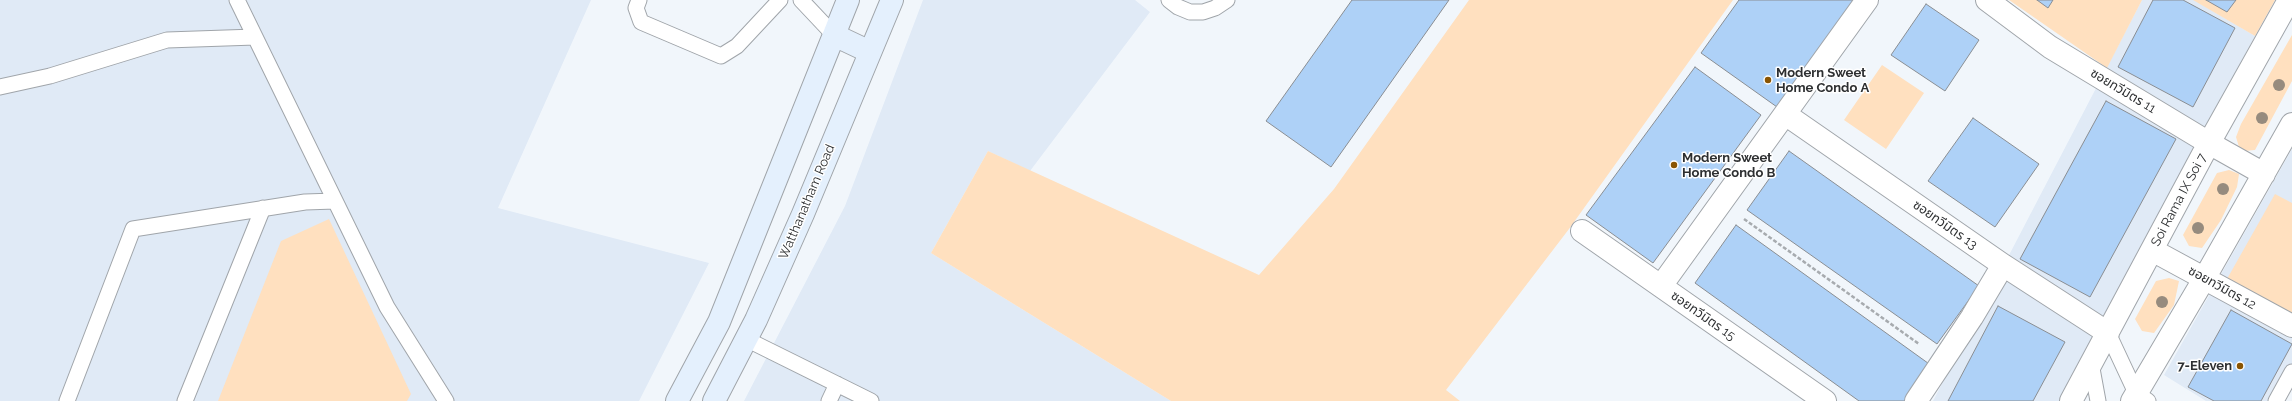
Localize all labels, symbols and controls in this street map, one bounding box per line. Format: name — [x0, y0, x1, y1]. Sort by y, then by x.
place label: Modern Sweet Home Condo A — [1776, 65, 1869, 96]
street label: ซอยทวีมิตร 11 — [2087, 65, 2159, 117]
marker: Modern Sweet Home Condo A — [1763, 75, 1773, 85]
street label: Watthanatham Road — [776, 142, 838, 262]
place label: Modern Sweet Home Condo B — [1682, 150, 1775, 181]
street label: Soi Rama IX Soi 7 — [2148, 151, 2210, 249]
marker: Modern Sweet Home Condo B — [1669, 160, 1679, 170]
street label: ซอยทวีมิตร 13 — [1910, 197, 1980, 253]
street label: ซอยทวีมิตร 12 — [2185, 263, 2259, 313]
street label: ซอยทวีมิตร 15 — [1668, 288, 1738, 344]
place label: 7-Eleven — [2177, 358, 2232, 374]
marker: 7-Eleven — [2235, 361, 2245, 371]

